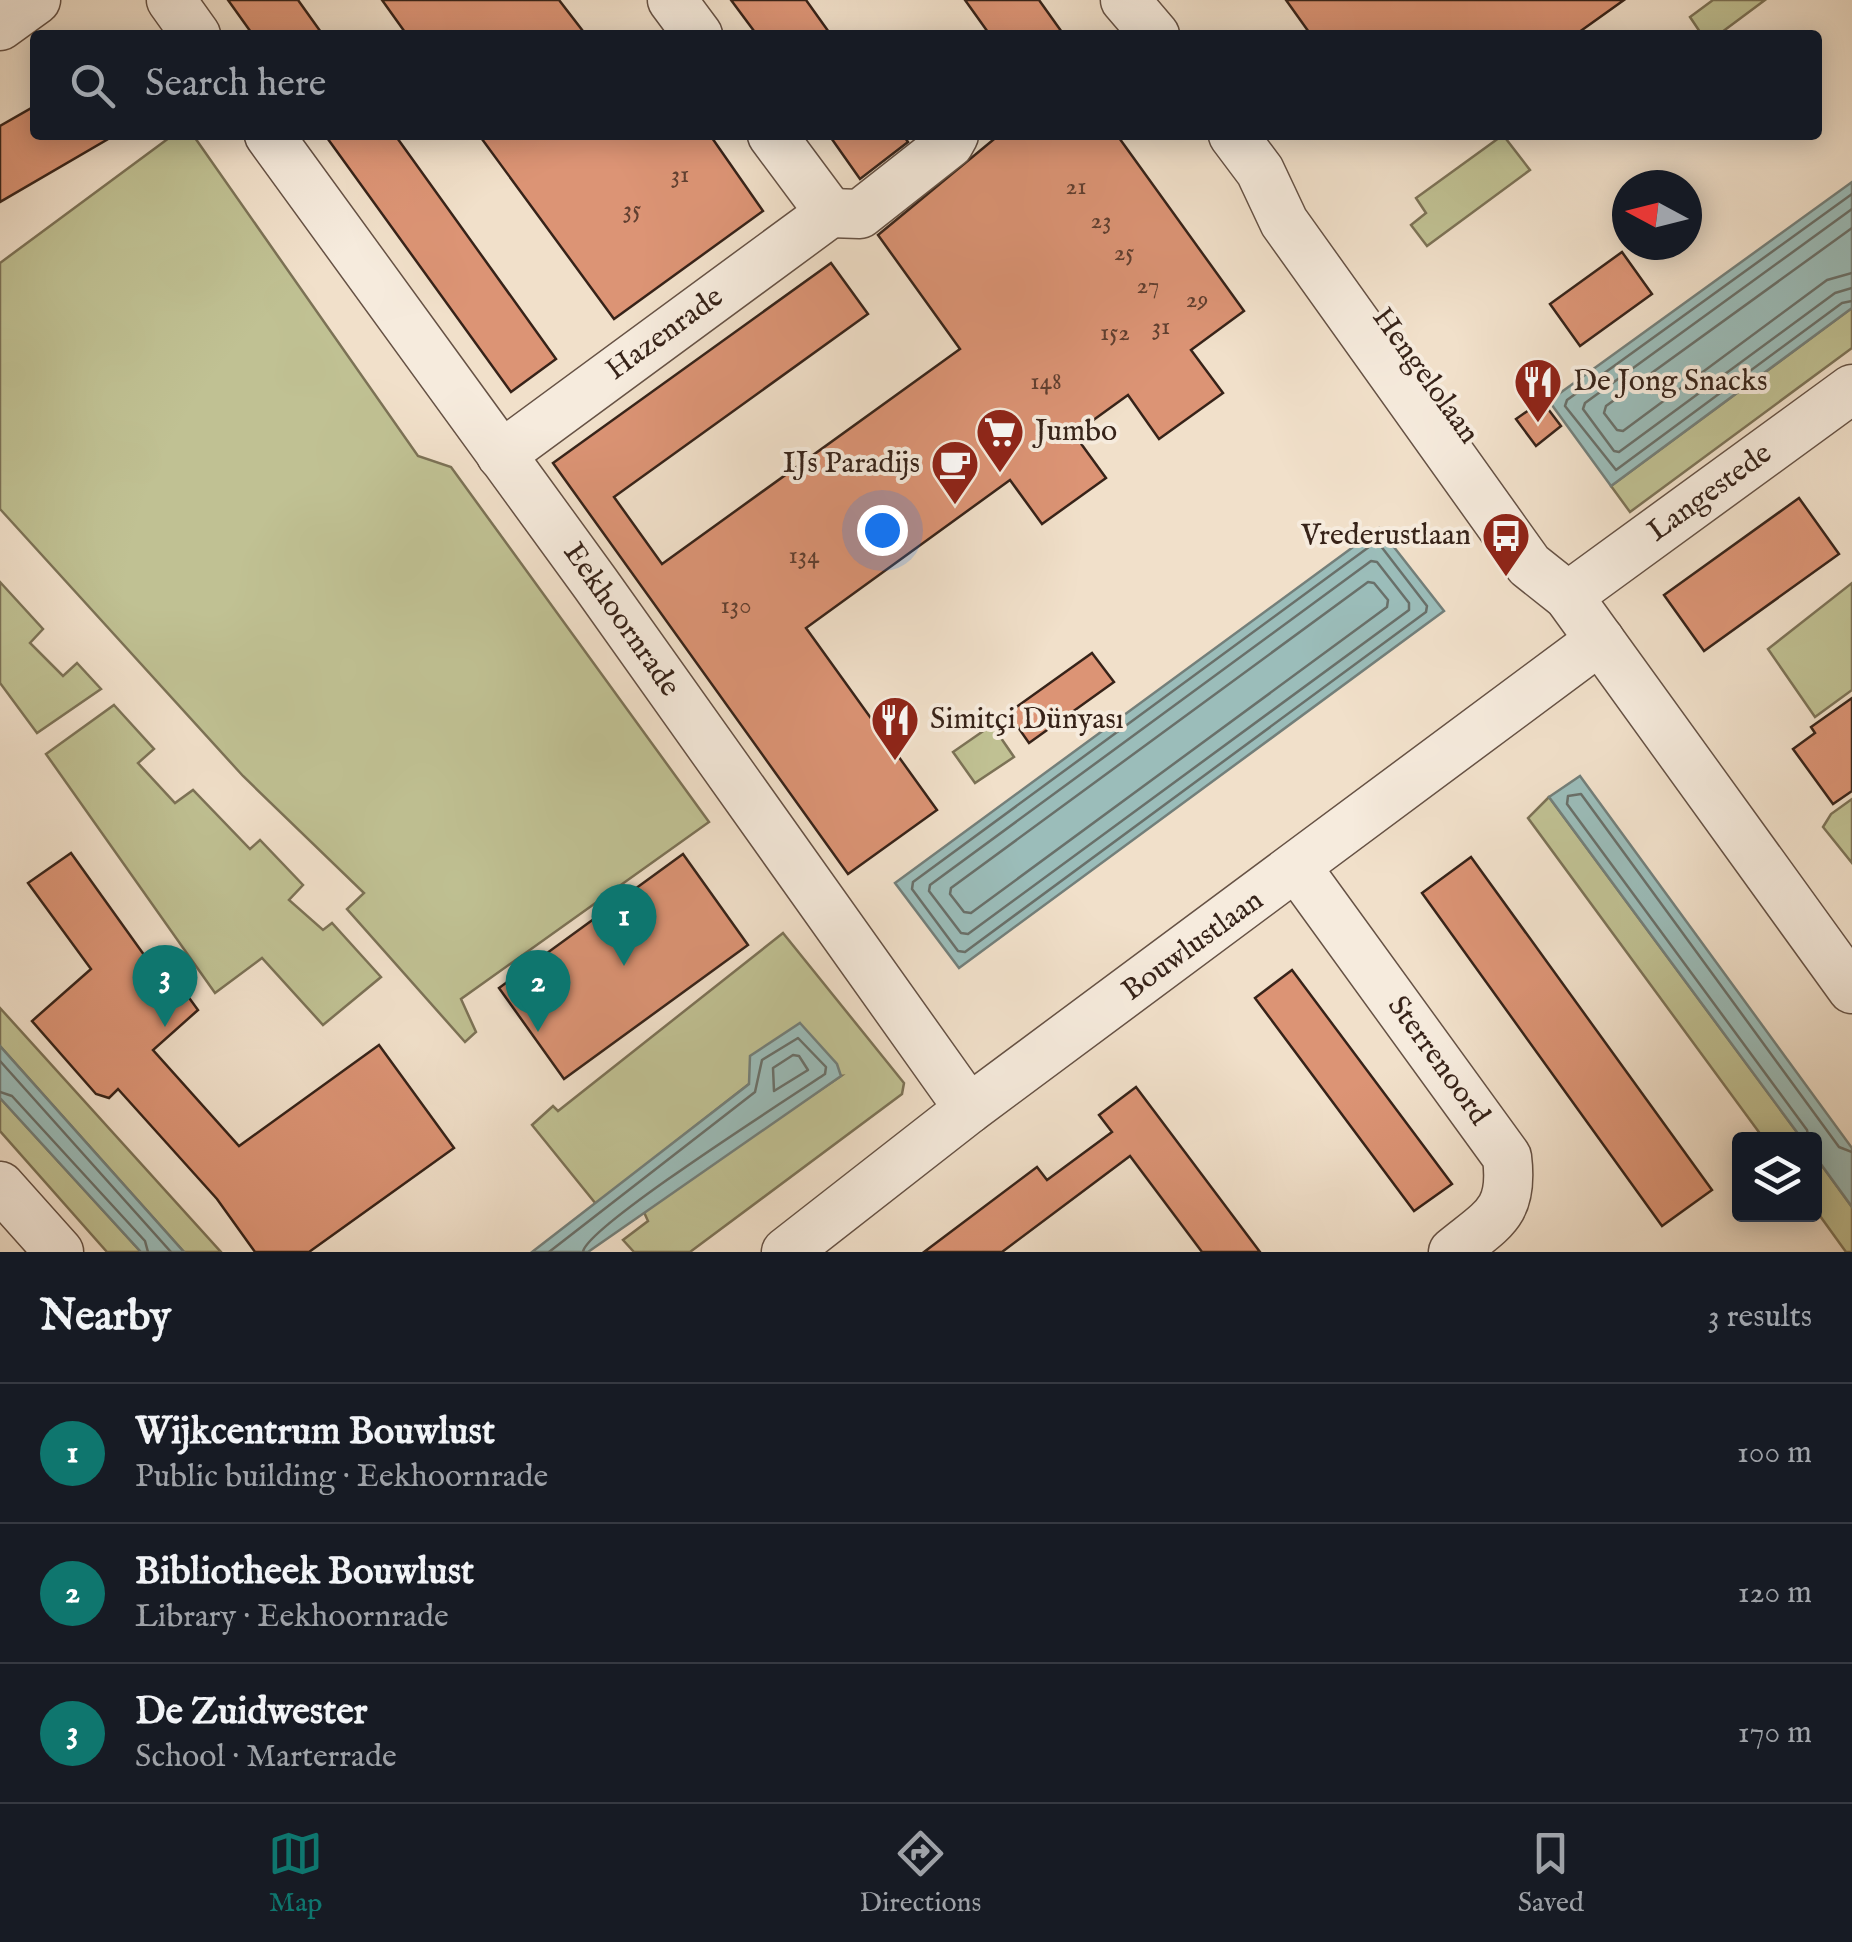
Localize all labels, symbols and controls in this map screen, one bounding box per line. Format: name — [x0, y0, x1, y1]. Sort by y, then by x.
search box — [30, 30, 1822, 140]
icon: search — [65, 58, 120, 113]
text: Search here — [145, 61, 326, 109]
house number: 31 — [671, 159, 689, 191]
north arrow — [1612, 170, 1702, 260]
house number: 21 — [1065, 171, 1087, 203]
house number: 35 — [623, 194, 641, 226]
house number: 23 — [1090, 205, 1112, 237]
house number: 25 — [1114, 237, 1134, 269]
house number: 27 — [1136, 270, 1160, 302]
street label: Hazenrade — [599, 279, 731, 389]
house number: 29 — [1186, 284, 1208, 316]
street label: Hengelolaan — [1363, 300, 1487, 452]
house number: 31 — [1152, 311, 1170, 343]
house number: 152 — [1100, 317, 1130, 349]
restaurant icon: De Jong Snacks — [1512, 356, 1564, 424]
place label: De Jong Snacks — [1573, 363, 1768, 401]
house number: 148 — [1030, 366, 1062, 398]
supermarket icon: Jumbo — [974, 406, 1026, 474]
place label: Jumbo — [1032, 413, 1117, 451]
street label: Langestede — [1640, 435, 1780, 551]
cafe icon: IJs Paradijs — [929, 438, 981, 506]
place label: IJs Paradijs — [783, 445, 920, 483]
your location — [857, 505, 908, 556]
bus stop icon: Vrederustlaan — [1480, 510, 1532, 578]
place label: Vrederustlaan — [1300, 517, 1471, 555]
street label: Eekhoornrade — [554, 536, 688, 704]
house number: 134 — [789, 540, 820, 572]
house number: 130 — [721, 590, 751, 622]
restaurant icon: Simitçi Dünyası — [869, 694, 921, 762]
place label: Simitçi Dünyası — [930, 701, 1124, 739]
street label: Bouwlustlaan — [1115, 882, 1271, 1010]
pin: 1 — [592, 884, 656, 966]
pin: 3 — [132, 944, 198, 1027]
pin: 2 — [506, 950, 570, 1032]
street label: Sterrenoord — [1378, 989, 1498, 1134]
map controls — [1732, 1132, 1822, 1222]
button: layers — [1732, 1132, 1822, 1222]
text: Nearby — [40, 1291, 171, 1344]
text: 3 results — [1708, 1297, 1812, 1338]
text: Wijkcentrum Bouwlust — [135, 1409, 495, 1457]
text: 1 — [67, 1433, 78, 1474]
text: 100 m — [1737, 1433, 1812, 1474]
text: Public building · Eekhoornrade — [135, 1457, 548, 1498]
text: Bibliotheek Bouwlust — [135, 1549, 474, 1597]
text: 2 — [65, 1573, 80, 1614]
text: 120 m — [1738, 1573, 1812, 1614]
text: Library · Eekhoornrade — [135, 1597, 449, 1638]
text: De Zuidwester — [135, 1689, 368, 1737]
text: 3 — [67, 1713, 78, 1754]
text: 170 m — [1738, 1713, 1812, 1754]
text: School · Marterrade — [135, 1737, 397, 1778]
tab: Map — [268, 1826, 323, 1921]
tab: Directions — [859, 1826, 981, 1921]
tab: Saved — [1518, 1826, 1584, 1921]

